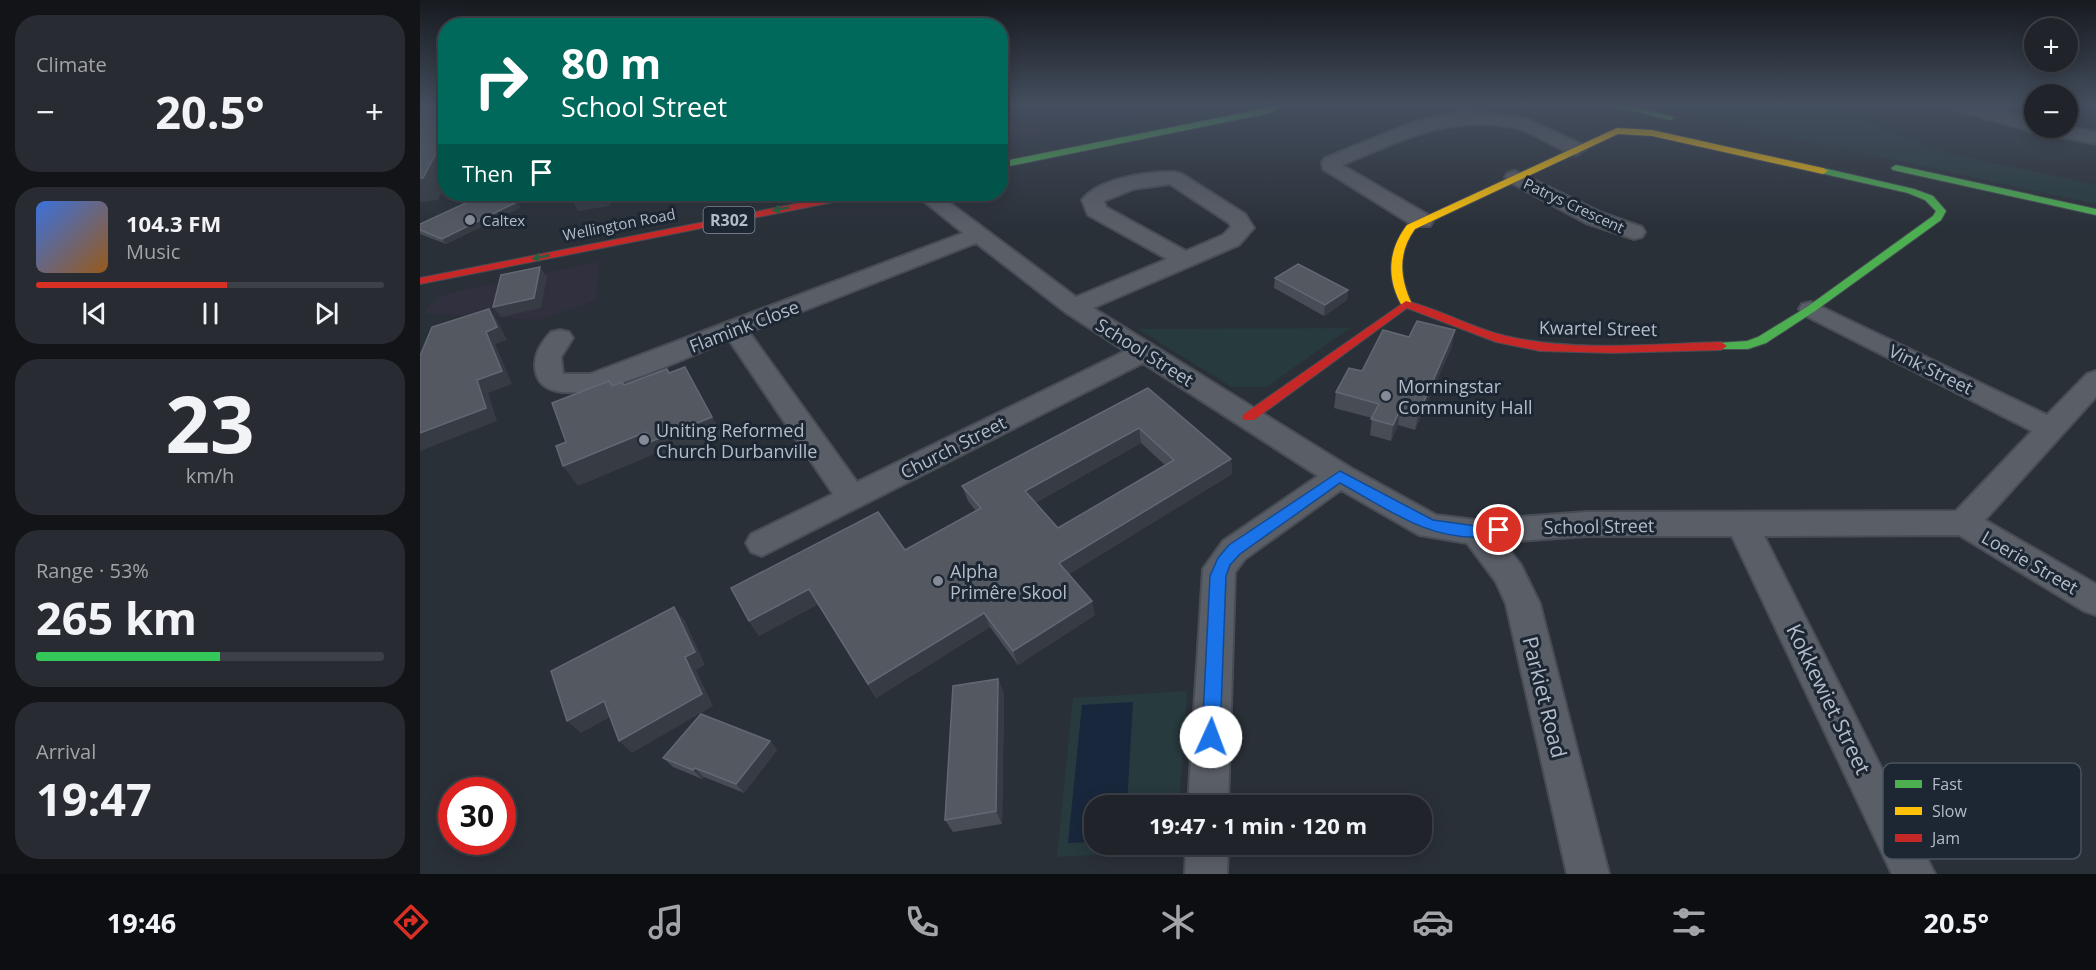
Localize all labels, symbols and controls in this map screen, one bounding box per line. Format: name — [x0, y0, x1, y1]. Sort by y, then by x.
map controls — [2024, 18, 2078, 138]
button: + — [2024, 18, 2078, 72]
text: 80 m — [561, 34, 661, 91]
icon: right — [462, 42, 540, 120]
text: Climate — [36, 51, 107, 78]
text: 20.5° — [155, 81, 265, 142]
button: − — [2024, 84, 2078, 138]
text: School Street — [561, 88, 727, 125]
text: − — [36, 89, 55, 134]
text: + — [365, 89, 384, 134]
icon: arrive — [525, 156, 558, 189]
text: Then — [462, 158, 513, 188]
street label: Patrys Crescent — [1521, 173, 1627, 237]
street label: Wellington Road — [561, 203, 677, 245]
one-way arrow — [771, 205, 790, 214]
road number: R302 — [704, 207, 754, 233]
text: 104.3 FM — [126, 208, 221, 238]
place label: Caltex — [482, 210, 525, 230]
marker: Caltex — [463, 213, 477, 227]
text: Music — [126, 238, 180, 265]
one-way arrow — [531, 253, 550, 262]
street label: Flamink Close — [686, 294, 802, 358]
icon: previous — [78, 297, 111, 330]
icon: pause — [194, 297, 227, 330]
icon: next — [310, 297, 343, 330]
street label: School Street — [1092, 312, 1198, 392]
street label: Kwartel Street — [1539, 315, 1657, 341]
street label: Vink Street — [1885, 338, 1977, 400]
text: 23 — [165, 370, 255, 476]
place label: Morningstar Community Hall — [1398, 374, 1533, 419]
marker: Morningstar Community Hall — [1379, 389, 1393, 403]
street label: Church Street — [896, 410, 1010, 484]
place label: Uniting Reformed Church Durbanville — [656, 418, 817, 463]
marker: Uniting Reformed Church Durbanville — [637, 433, 651, 447]
text: km/h — [186, 462, 234, 489]
pin — [1473, 504, 1524, 555]
icon: arrive — [1482, 513, 1515, 546]
street label: School Street — [1543, 513, 1655, 539]
street label: Loerie Street — [1978, 525, 2082, 599]
text: Range · 53% — [36, 557, 149, 584]
place label: Alpha Primêre Skool — [950, 559, 1067, 604]
marker: Alpha Primêre Skool — [931, 574, 945, 588]
text: 265 km — [36, 587, 197, 648]
street label: Kokkewiet Street — [1780, 619, 1878, 779]
street label: Parkiet Road — [1516, 633, 1574, 761]
position arrow — [1179, 705, 1243, 769]
text: Arrival — [36, 738, 96, 765]
legend — [1883, 763, 2081, 859]
text: 19:47 — [36, 768, 152, 829]
text: Fast — [1932, 773, 1963, 795]
speed limit sign: 30 — [438, 777, 516, 855]
text: Slow — [1932, 800, 1967, 822]
text: 19:47 · 1 min · 120 m — [1149, 810, 1367, 840]
text: Jam — [1930, 827, 1960, 849]
icon: directions — [390, 901, 432, 943]
icon: music — [645, 901, 687, 943]
icon: phone — [901, 901, 943, 943]
icon: climate — [1157, 901, 1199, 943]
icon: car — [1412, 901, 1454, 943]
icon: filters — [1668, 901, 1710, 943]
text: 19:46 — [107, 904, 176, 941]
text: 20.5° — [1924, 904, 1989, 941]

